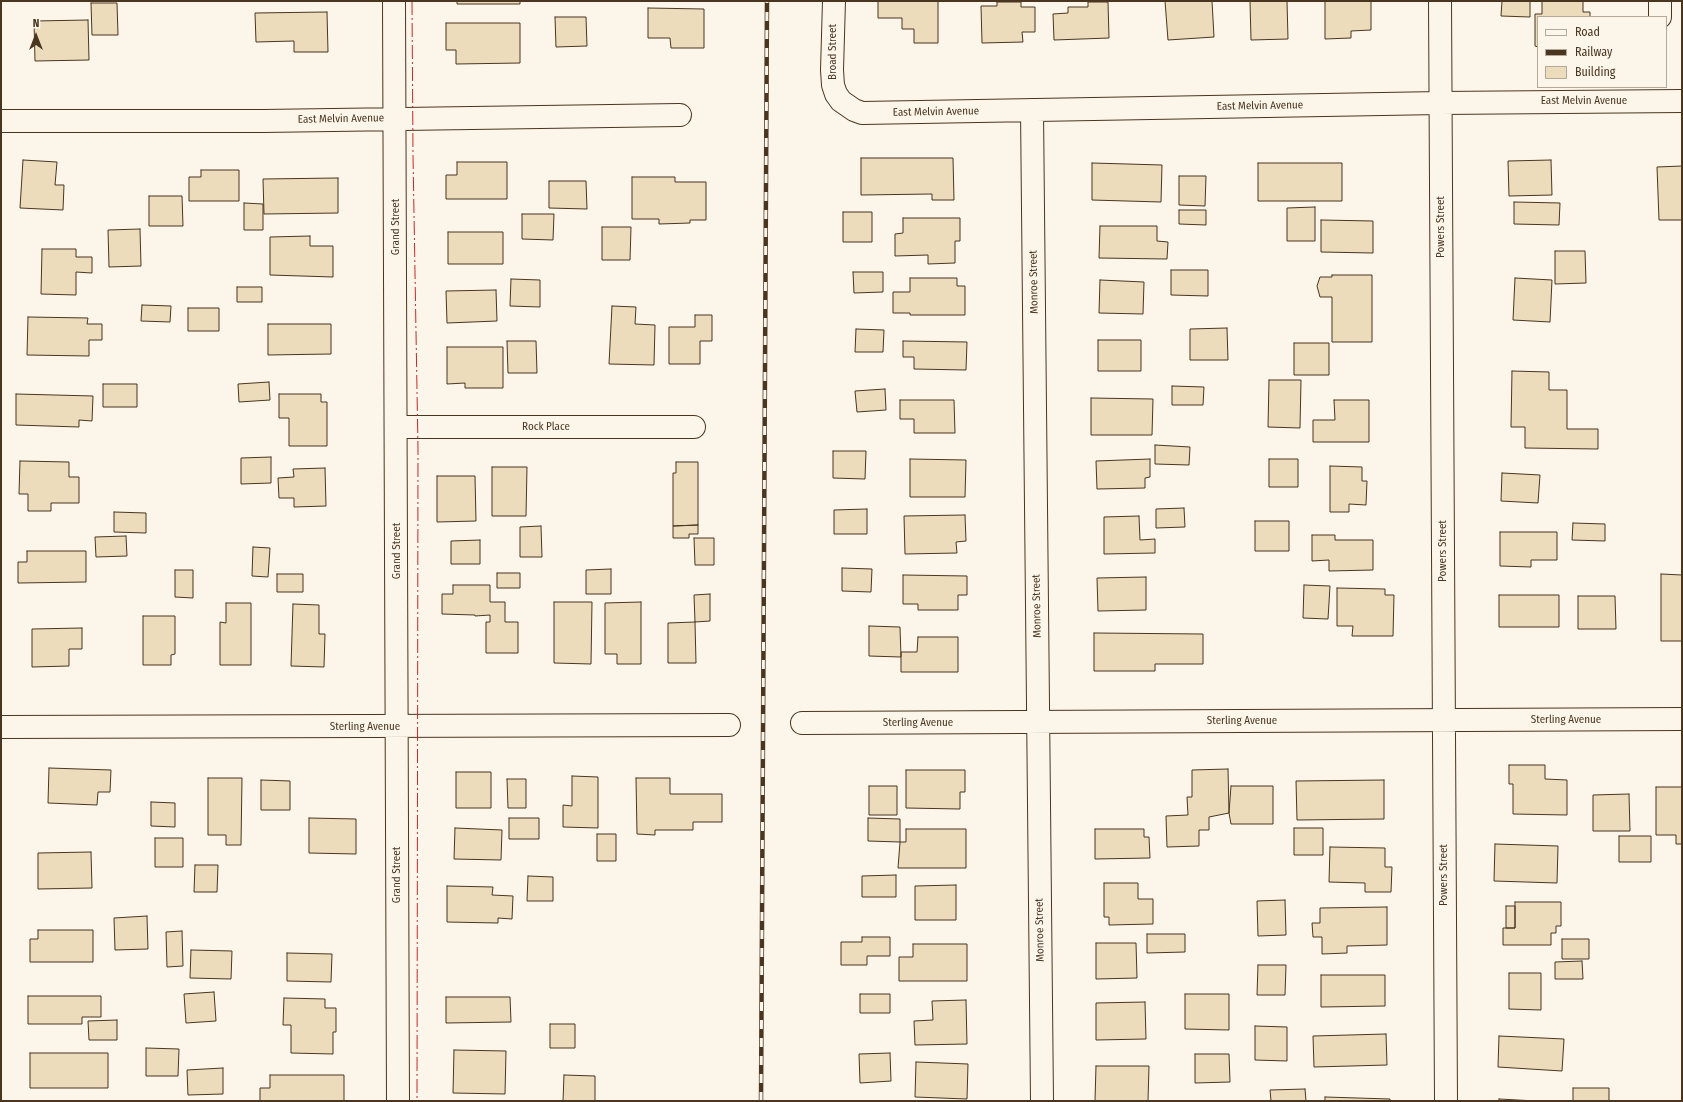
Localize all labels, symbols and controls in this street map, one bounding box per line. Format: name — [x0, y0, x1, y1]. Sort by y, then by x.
north arrow — [16, 16, 56, 56]
legend — [1537, 16, 1667, 88]
text: N — [33, 17, 39, 30]
street label: Broad Street — [826, 24, 840, 80]
text: Road — [1575, 25, 1600, 39]
text: Railway — [1575, 45, 1612, 59]
text: Building — [1575, 65, 1615, 79]
street label: East Melvin Avenue — [1541, 94, 1627, 108]
street label: East Melvin Avenue — [1217, 99, 1303, 113]
street label: East Melvin Avenue — [893, 105, 979, 119]
street label: East Melvin Avenue — [298, 112, 384, 126]
street label: Powers Street — [1434, 196, 1448, 258]
street label: Grand Street — [389, 199, 403, 255]
street label: Monroe Street — [1027, 250, 1041, 314]
street label: Rock Place — [522, 420, 570, 434]
street label: Powers Street — [1436, 520, 1450, 582]
street label: Grand Street — [390, 523, 404, 579]
street label: Monroe Street — [1030, 574, 1044, 638]
street label: Sterling Avenue — [1531, 713, 1601, 727]
street label: Sterling Avenue — [1207, 714, 1277, 728]
street label: Sterling Avenue — [883, 716, 953, 730]
street label: Sterling Avenue — [330, 720, 400, 734]
street label: Powers Street — [1437, 844, 1451, 906]
street label: Grand Street — [390, 847, 404, 903]
street label: Monroe Street — [1033, 898, 1047, 962]

